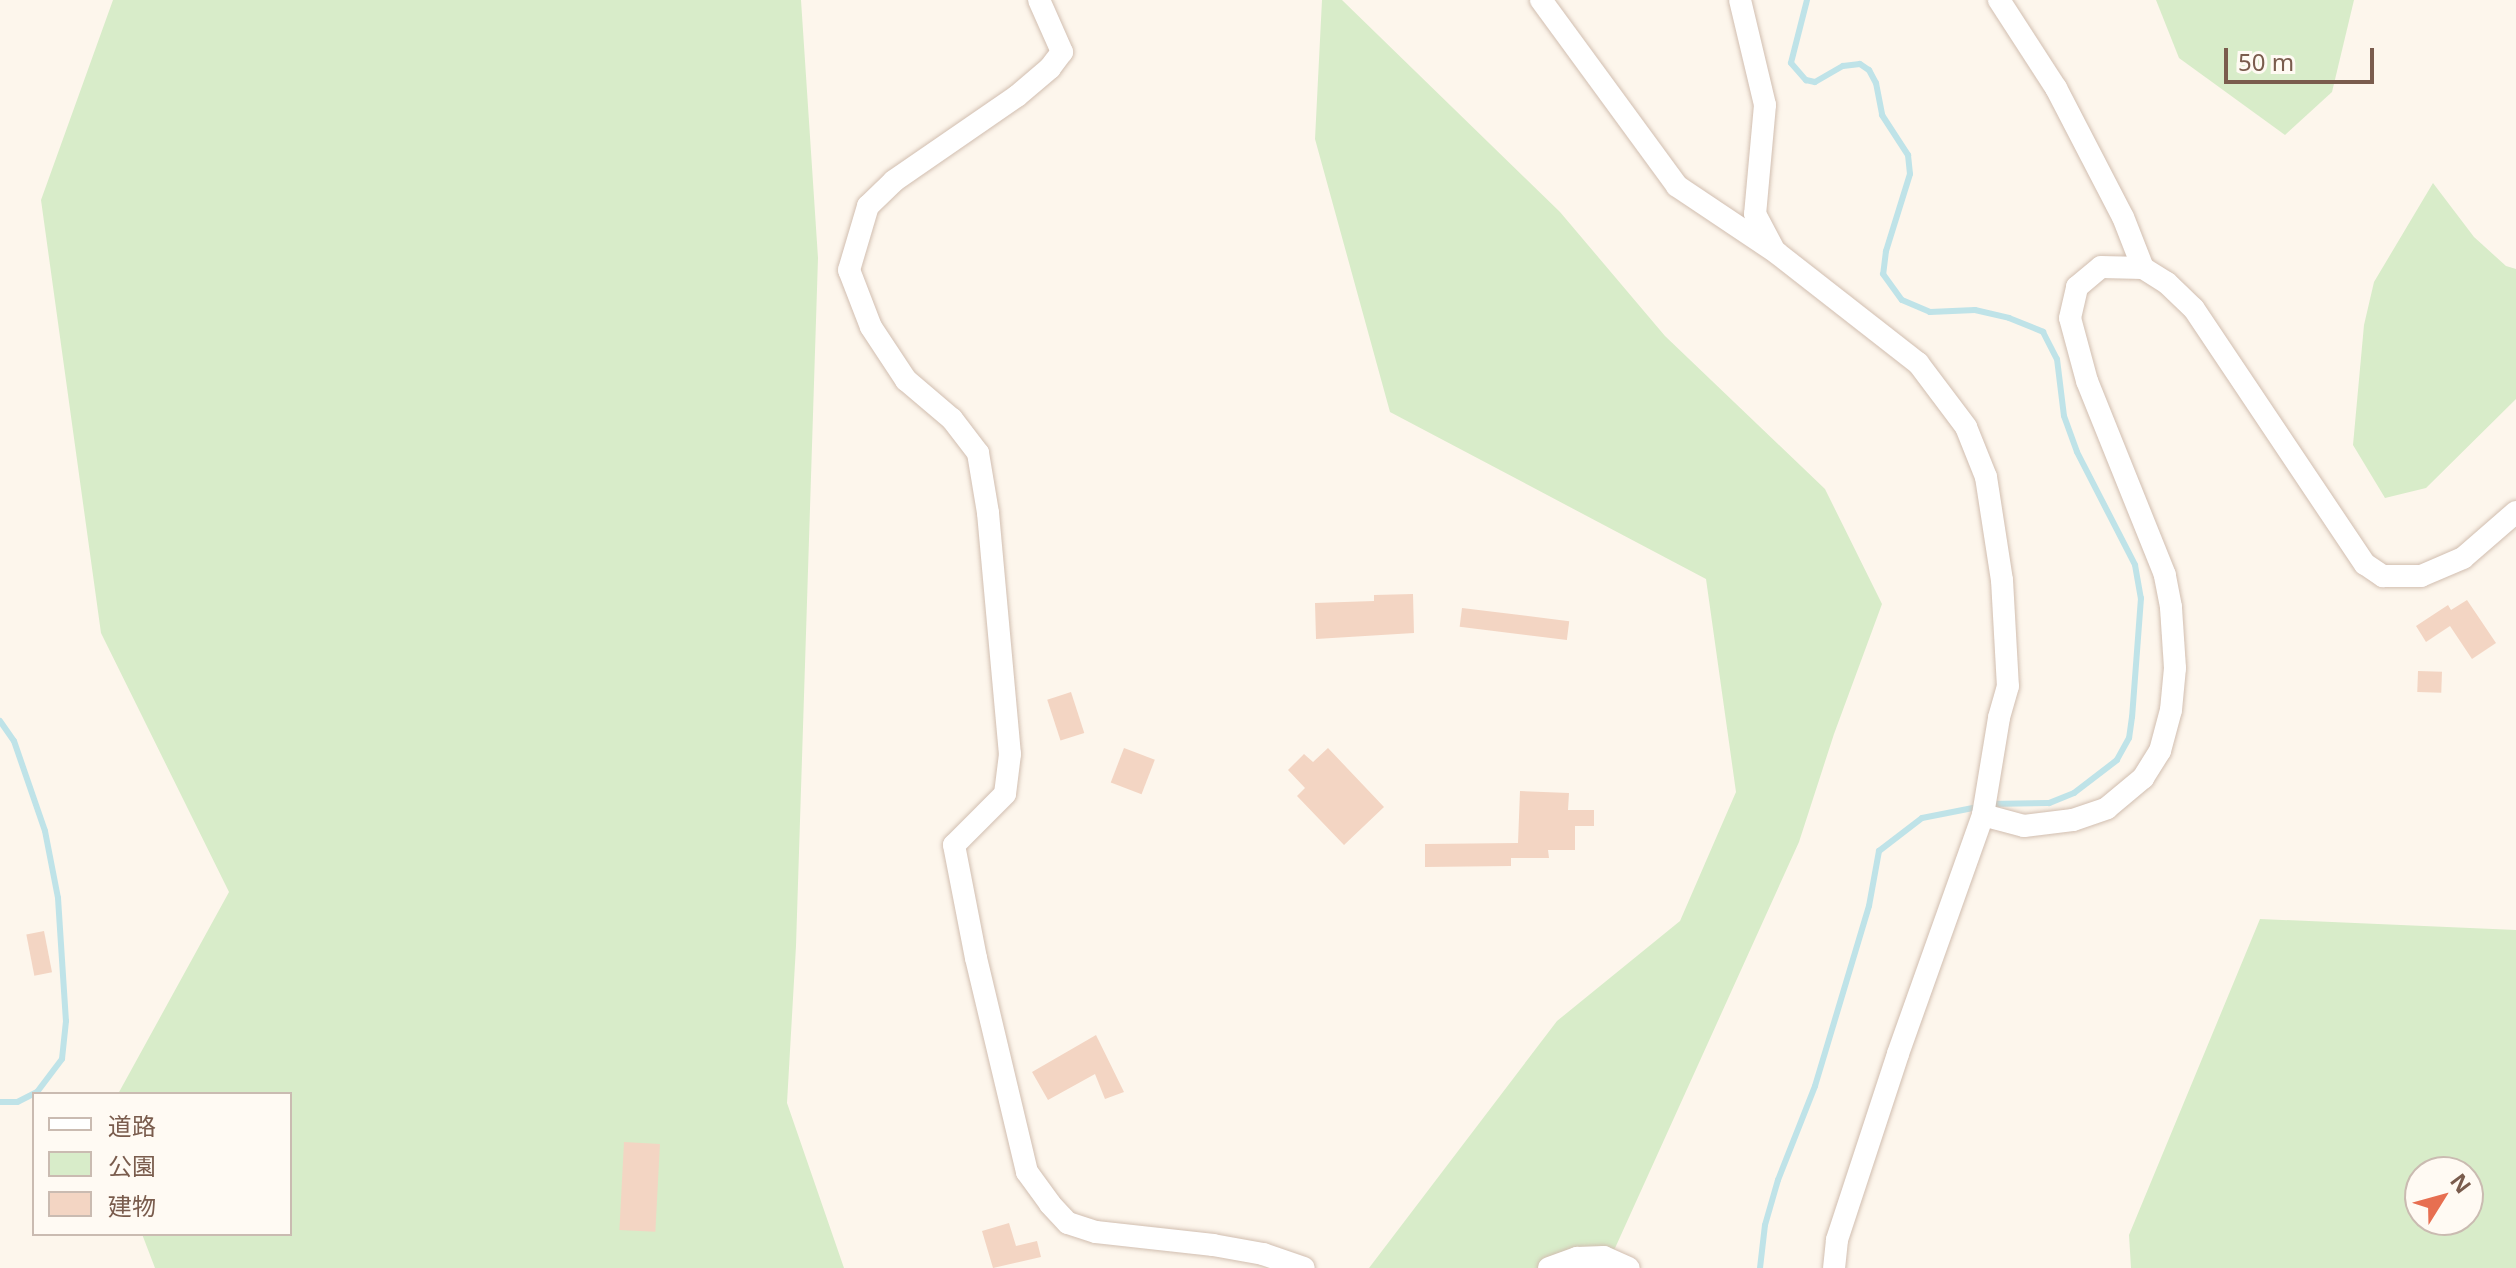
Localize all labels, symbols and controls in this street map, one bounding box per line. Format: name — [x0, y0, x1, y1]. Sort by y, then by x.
scale bar — [2228, 32, 2378, 82]
text: 50 m — [2238, 45, 2294, 78]
legend — [32, 1092, 292, 1236]
text: 道路 — [108, 1109, 156, 1142]
text: 公園 — [108, 1149, 156, 1182]
north arrow — [2404, 1156, 2484, 1236]
text: N — [2444, 1167, 2479, 1199]
text: 建物 — [108, 1189, 156, 1222]

